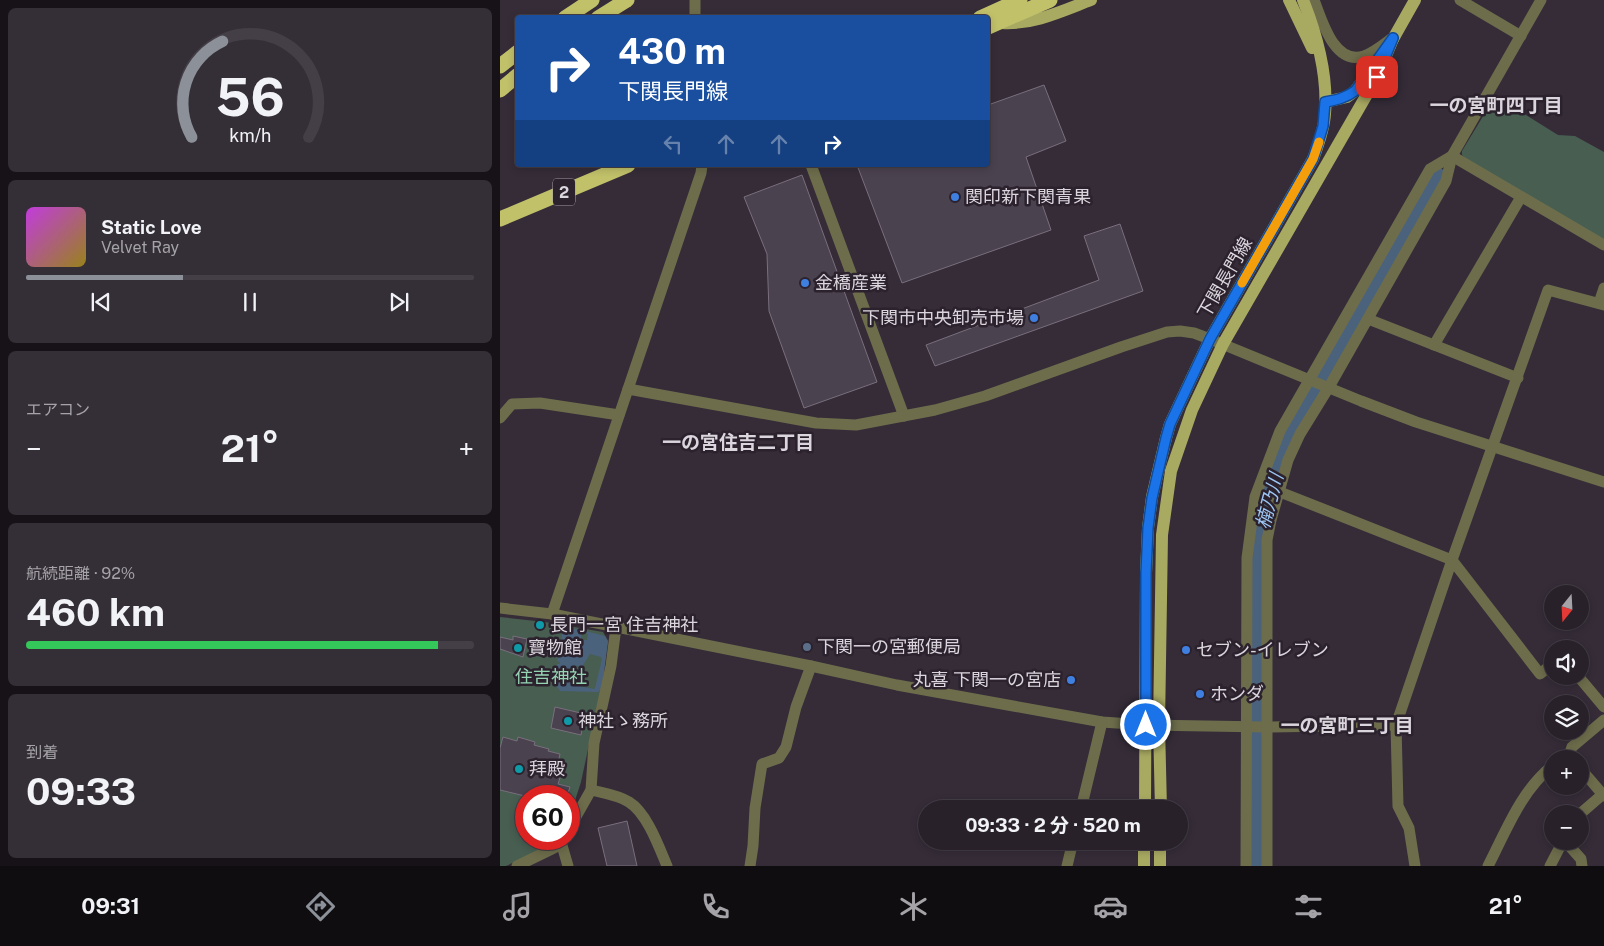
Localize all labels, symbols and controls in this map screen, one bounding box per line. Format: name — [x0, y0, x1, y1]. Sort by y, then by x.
text: 430 m — [618, 31, 726, 72]
icon: right — [535, 35, 600, 100]
pin — [1356, 56, 1398, 98]
icon: arrive — [1363, 63, 1391, 91]
text: 56 — [215, 67, 285, 128]
text: 下関長門線 — [618, 78, 728, 104]
district label: 一の宮町四丁目 — [1429, 94, 1563, 116]
text: km/h — [229, 125, 271, 146]
icon: left — [659, 130, 687, 158]
icon: ahead — [712, 130, 740, 158]
icon: ahead — [765, 130, 793, 158]
icon: right — [818, 130, 846, 158]
road number: 2 — [553, 178, 575, 206]
place label: 関印新下関青果 — [965, 186, 1091, 207]
marker: 関印新下関青果 — [949, 191, 961, 203]
text: Static Love — [101, 216, 202, 238]
street label: 下関長門線 — [1193, 234, 1256, 322]
text: Velvet Ray — [101, 238, 179, 257]
place label: 金橋産業 — [815, 272, 887, 293]
marker: 金橋産業 — [799, 277, 811, 289]
icon: previous — [87, 288, 115, 316]
icon: pause — [236, 288, 264, 316]
icon: next — [385, 288, 413, 316]
place label: 下関市中央卸売市場 — [862, 307, 1024, 328]
marker: 下関市中央卸売市場 — [1028, 312, 1040, 324]
text: エアコン — [26, 400, 90, 419]
text: 21° — [221, 426, 279, 471]
district label: 一の宮住吉二丁目 — [662, 431, 814, 453]
text: − — [26, 432, 42, 465]
text: + — [458, 432, 474, 465]
water label: 楠乃川 — [1251, 469, 1288, 531]
text: 航続距離 · 92% — [26, 564, 135, 583]
north arrow — [1544, 585, 1589, 630]
map controls — [1544, 585, 1589, 850]
text: 460 km — [26, 590, 165, 635]
place label: 長門一宮 住吉神社 — [550, 614, 698, 635]
marker: 長門一宮 住吉神社 — [534, 619, 546, 631]
place label: 下関一の宮郵便局 — [817, 636, 961, 657]
place label: 寶物館 — [528, 637, 582, 658]
place label: セブン-イレブン — [1196, 639, 1329, 660]
button: sound — [1544, 640, 1589, 685]
marker: 下関一の宮郵便局 — [801, 641, 813, 653]
marker: 寶物館 — [512, 642, 524, 654]
marker: セブン-イレブン — [1180, 644, 1192, 656]
park label: 住吉神社 — [515, 666, 587, 687]
place label: 丸喜 下関一の宮店 — [913, 669, 1061, 690]
marker: 丸喜 下関一の宮店 — [1065, 674, 1077, 686]
place label: ホンダ — [1210, 683, 1264, 704]
marker: ホンダ — [1194, 688, 1206, 700]
button: layers — [1544, 695, 1589, 740]
position arrow — [1119, 698, 1171, 750]
place label: 神社ゝ務所 — [578, 710, 668, 731]
district label: 一の宮町三丁目 — [1280, 714, 1414, 736]
marker: 神社ゝ務所 — [562, 715, 574, 727]
text: 到着 — [26, 743, 58, 762]
button: + — [1544, 750, 1589, 795]
place label: 拜殿 — [529, 758, 565, 779]
marker: 拜殿 — [513, 763, 525, 775]
text: 09:33 — [26, 769, 136, 814]
speed limit sign: 60 — [515, 785, 580, 850]
button: − — [1544, 805, 1589, 850]
text: 09:33 · 2 分 · 520 m — [965, 814, 1141, 836]
icon: directions — [303, 889, 338, 924]
icon: music — [500, 889, 535, 924]
icon: phone — [698, 889, 733, 924]
icon: climate — [896, 889, 931, 924]
icon: car — [1093, 889, 1128, 924]
icon: filters — [1291, 889, 1326, 924]
text: 09:31 — [81, 893, 140, 919]
text: 21° — [1489, 893, 1523, 919]

